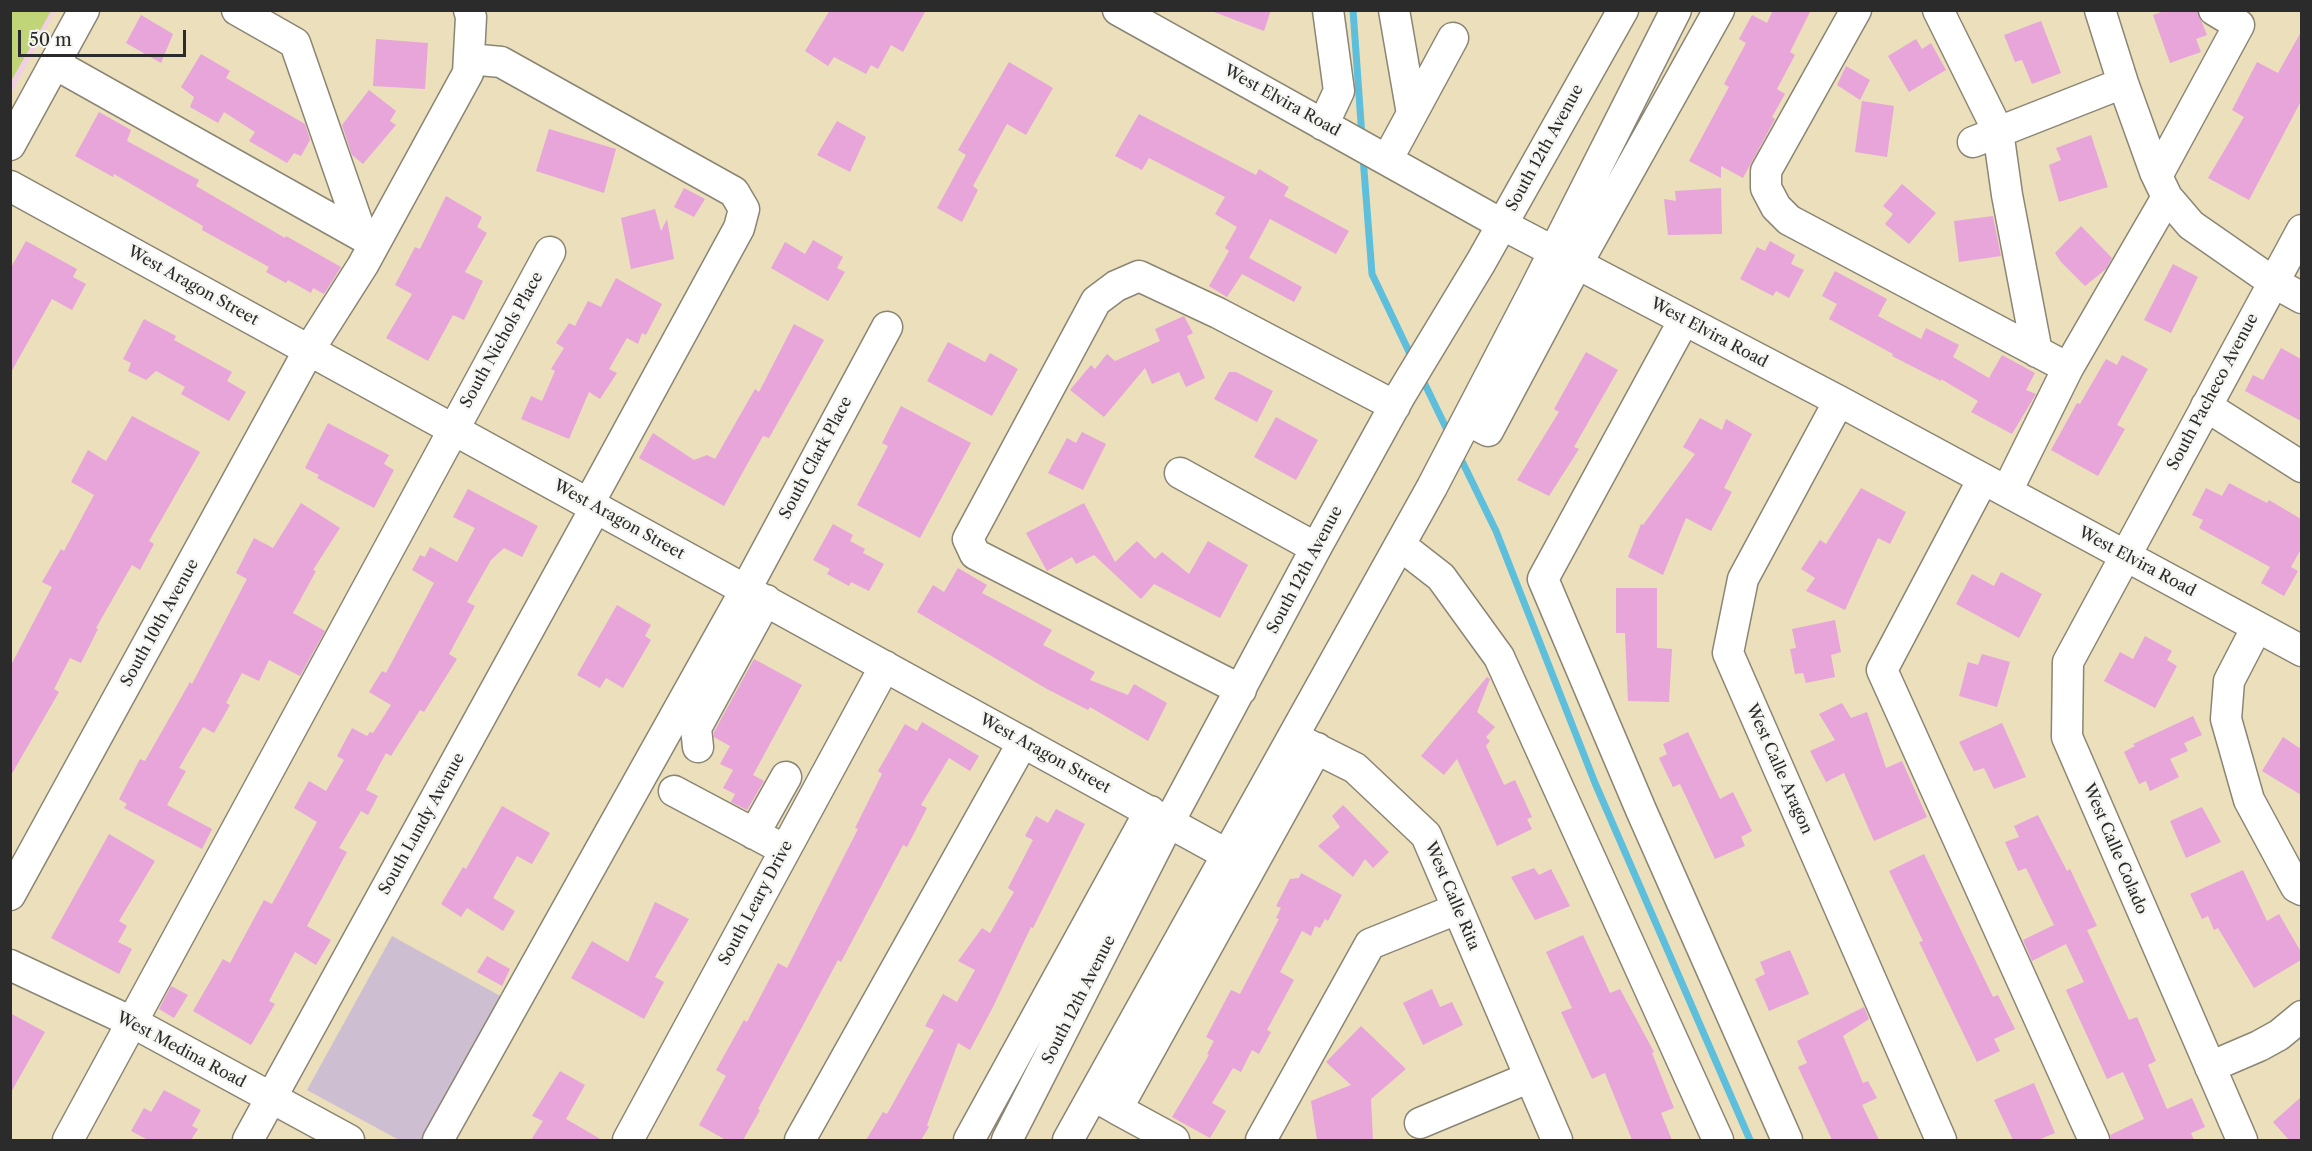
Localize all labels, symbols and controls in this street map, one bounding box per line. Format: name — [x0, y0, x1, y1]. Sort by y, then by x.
scale bar — [21, 18, 189, 56]
text: 50 m — [29, 29, 72, 51]
street label: West Elvira Road — [1220, 61, 1344, 141]
street label: South 12th Avenue — [1502, 81, 1588, 215]
street label: West Aragon Street — [124, 242, 262, 330]
street label: South Nichols Place — [457, 269, 547, 411]
street label: West Elvira Road — [1647, 294, 1771, 372]
street label: South Pacheco Avenue — [2164, 310, 2262, 474]
street label: South Clark Place — [776, 393, 856, 523]
street label: West Aragon Street — [550, 476, 688, 564]
street label: South 12th Avenue — [1263, 503, 1347, 637]
street label: West Elvira Road — [2075, 523, 2199, 601]
street label: South 10th Avenue — [117, 556, 203, 690]
street label: West Calle Aragon — [1742, 701, 1816, 837]
street label: West Aragon Street — [976, 710, 1114, 798]
street label: South Lundy Avenue — [375, 750, 469, 898]
street label: West Calle Colado — [2079, 781, 2151, 917]
street label: South Leary Drive — [715, 837, 797, 969]
street label: West Calle Rita — [1420, 839, 1484, 953]
street label: South 12th Avenue — [1038, 932, 1120, 1068]
street label: West Medina Road — [113, 1008, 249, 1092]

